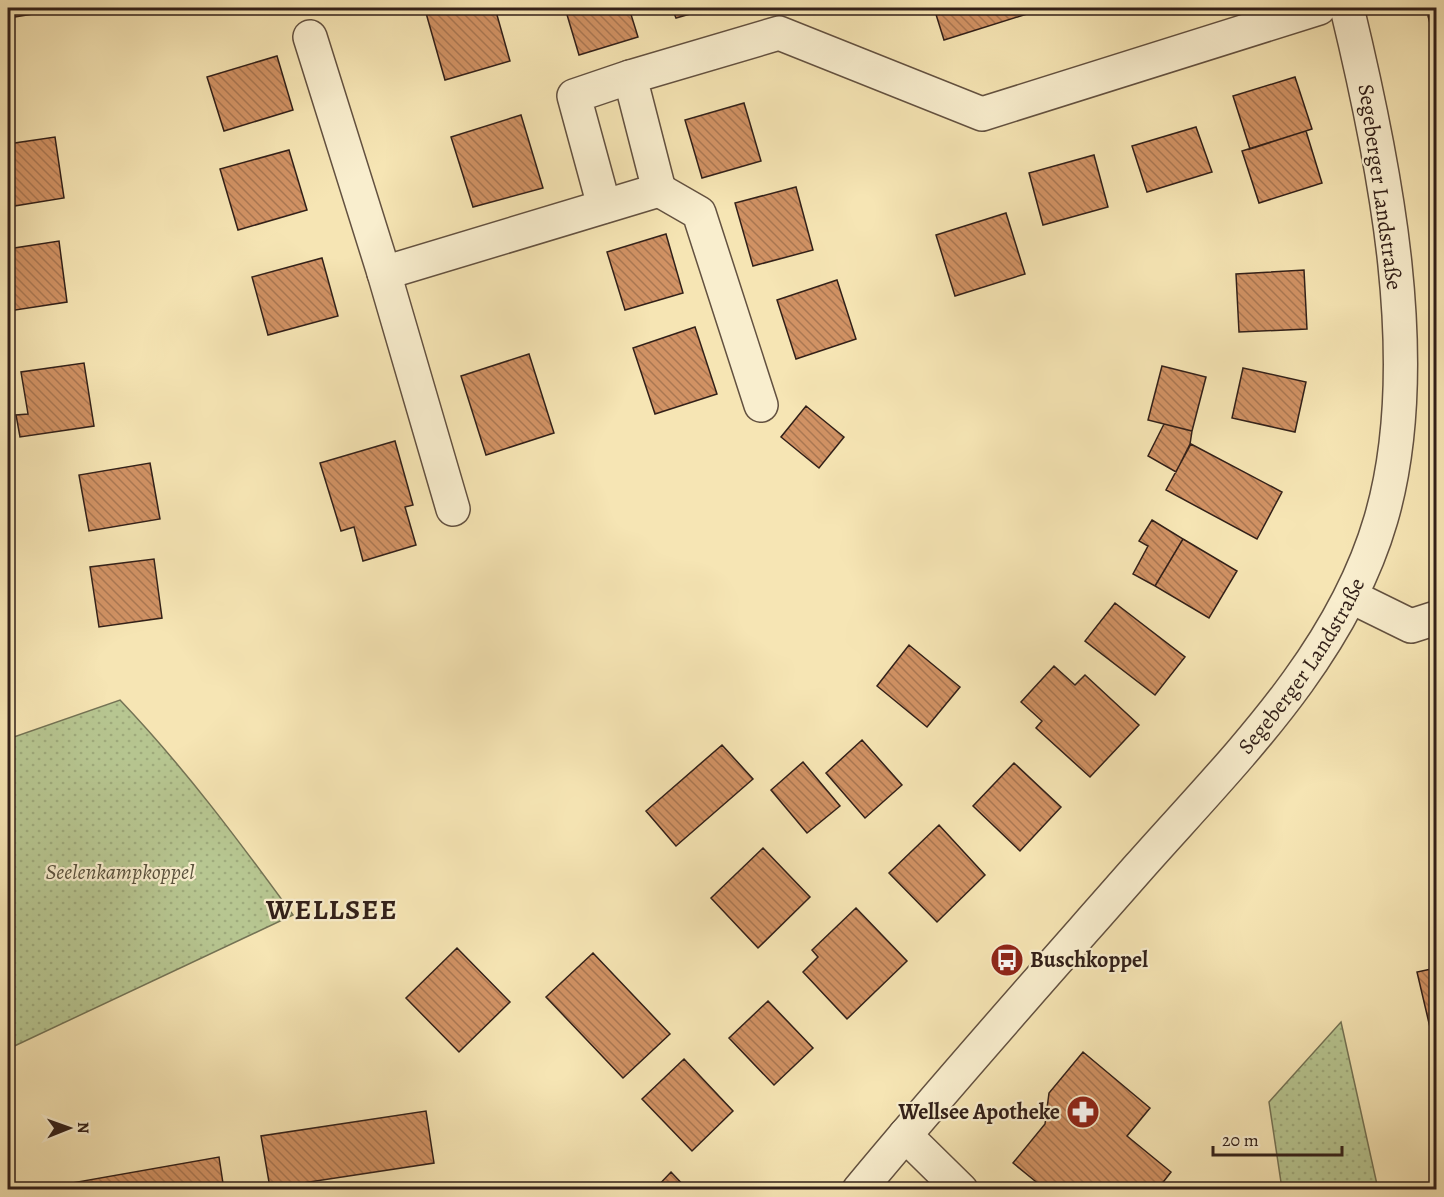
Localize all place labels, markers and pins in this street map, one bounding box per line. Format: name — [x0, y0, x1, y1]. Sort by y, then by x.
bus stop icon: Buschkoppel — [989, 942, 1025, 978]
place label: Buschkoppel — [1030, 945, 1148, 975]
pharmacy icon: Wellsee Apotheke — [1065, 1094, 1101, 1130]
place label: Wellsee Apotheke — [898, 1097, 1060, 1127]

